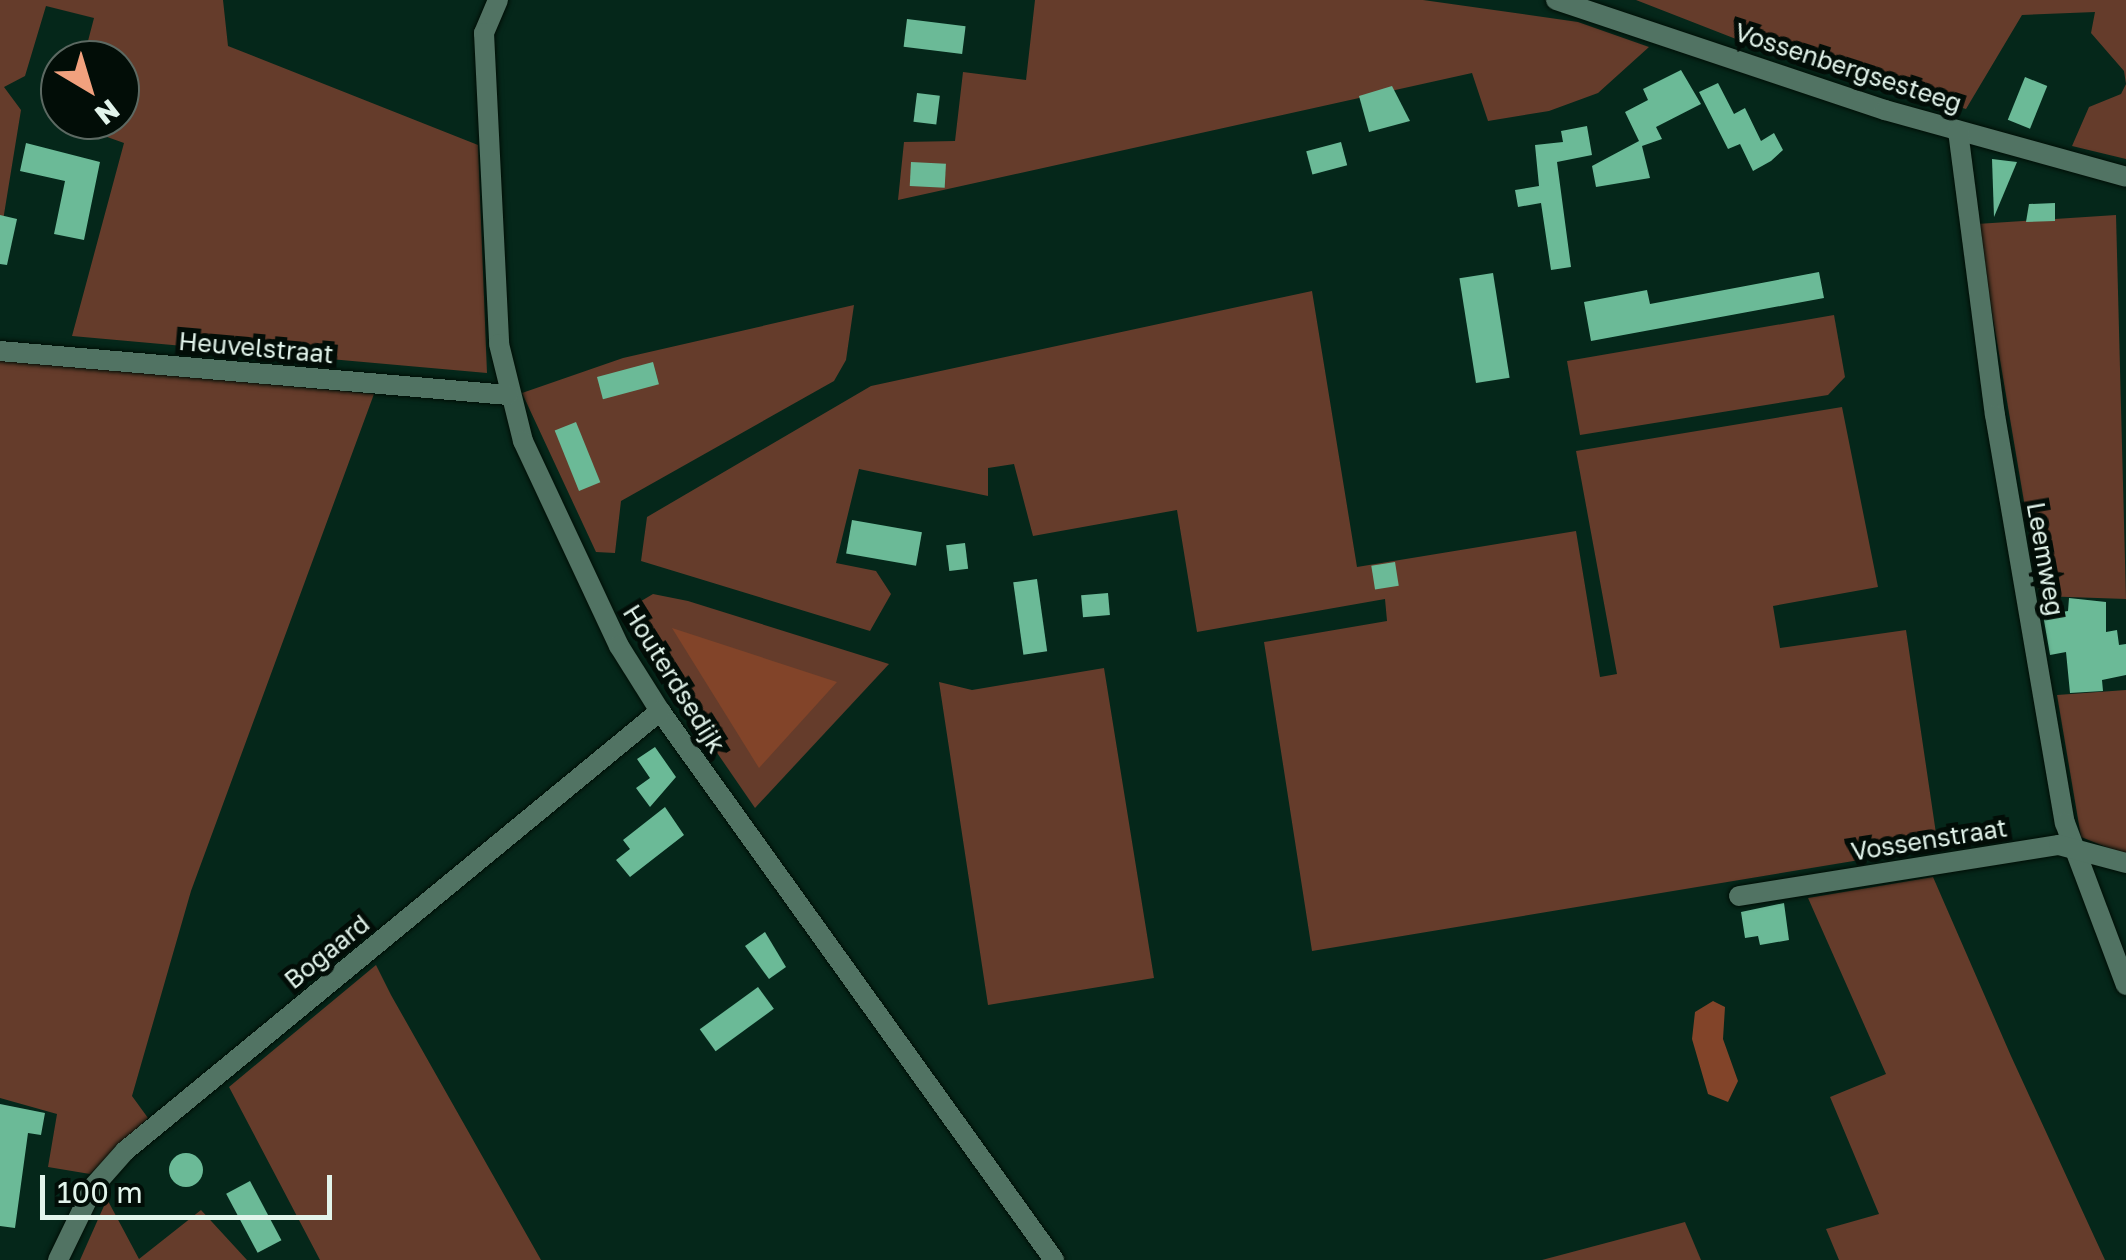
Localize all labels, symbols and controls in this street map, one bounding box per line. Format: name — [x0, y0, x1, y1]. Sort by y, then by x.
street label: Vossenbergsesteeg — [1731, 17, 1965, 119]
north arrow — [40, 40, 140, 140]
text: N — [89, 93, 126, 132]
street label: Heuvelstraat — [177, 326, 335, 370]
street label: Leemweg — [2020, 500, 2070, 618]
street label: Houterdsedijk — [616, 599, 732, 759]
street label: Vossenstraat — [1849, 813, 2009, 867]
street label: Bogaard — [279, 909, 375, 995]
scale bar — [45, 1155, 338, 1217]
text: 100 m — [57, 1174, 143, 1210]

